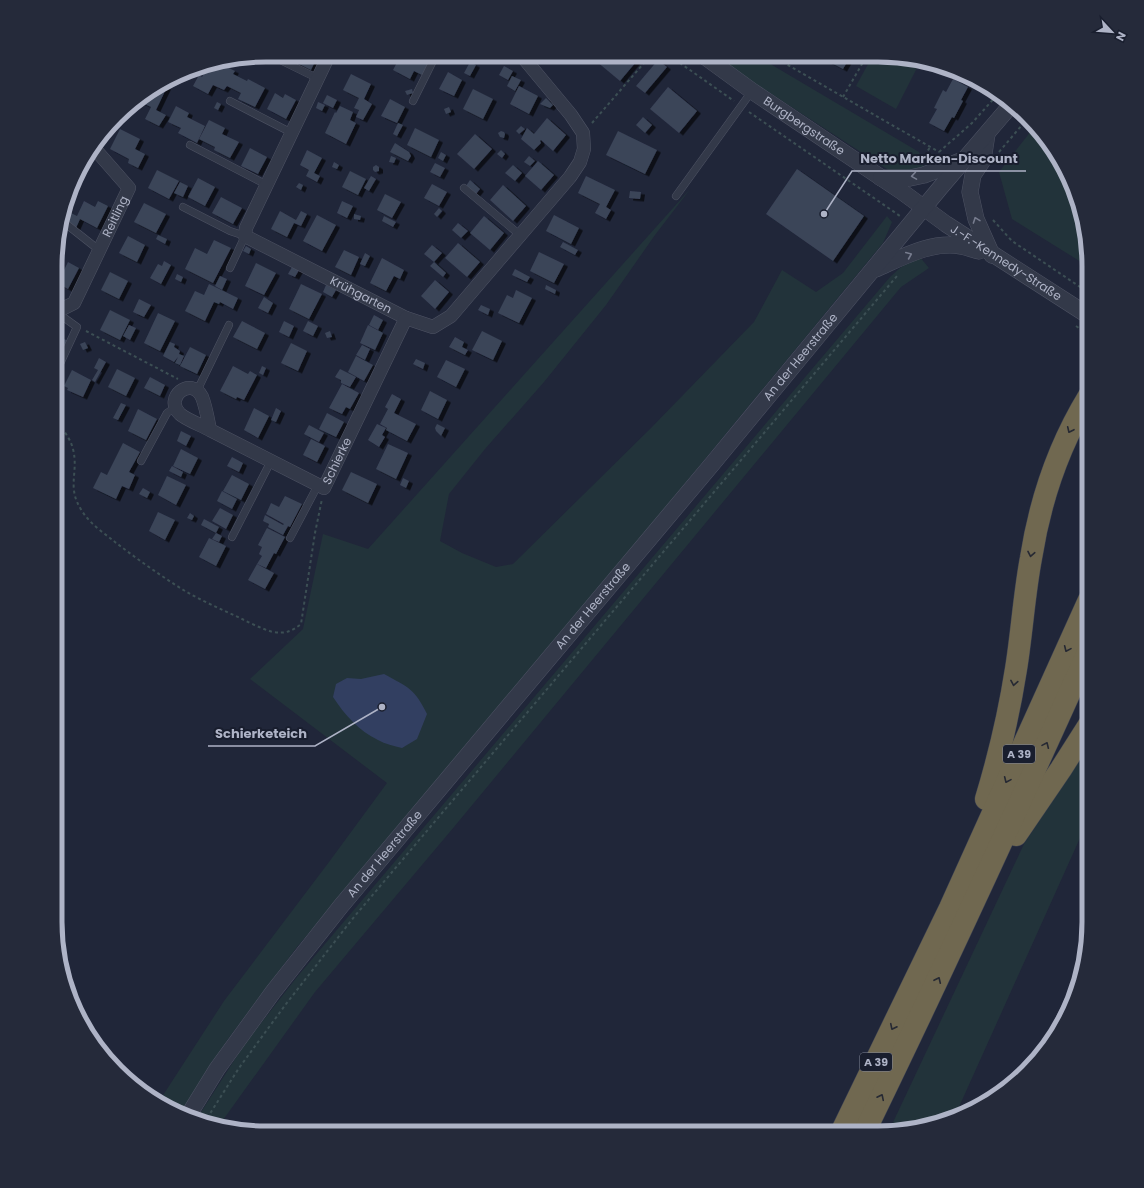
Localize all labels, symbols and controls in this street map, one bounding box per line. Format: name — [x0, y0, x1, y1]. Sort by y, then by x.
north arrow — [1092, 12, 1132, 52]
text: N — [1112, 29, 1130, 44]
street label: Burgbergstraße — [760, 92, 848, 159]
callout: Netto Marken-Discount — [852, 146, 1026, 171]
text: Netto Marken-Discount — [860, 149, 1018, 168]
one-way arrow — [911, 172, 918, 180]
street label: Reitling — [98, 193, 132, 240]
one-way arrow — [973, 216, 981, 223]
street label: J.-F.-Kennedy-Straße — [947, 220, 1065, 304]
one-way arrow — [904, 252, 912, 260]
street label: Krühgarten — [327, 272, 395, 317]
street label: An der Heerstraße — [759, 309, 841, 404]
one-way arrow — [1067, 426, 1075, 434]
street label: Schierke — [318, 434, 355, 487]
one-way arrow — [1028, 551, 1036, 557]
street label: An der Heerstraße — [551, 558, 634, 653]
one-way arrow — [1064, 644, 1072, 652]
one-way arrow — [1010, 680, 1019, 686]
callout: Schierketeich — [208, 721, 315, 746]
text: Schierketeich — [215, 724, 307, 743]
one-way arrow — [1041, 741, 1049, 749]
road number: A 39 — [1003, 745, 1035, 763]
one-way arrow — [1004, 776, 1012, 783]
street label: An der Heerstraße — [343, 807, 426, 901]
one-way arrow — [933, 977, 941, 985]
one-way arrow — [890, 1023, 898, 1030]
road number: A 39 — [860, 1053, 892, 1071]
one-way arrow — [876, 1094, 884, 1102]

